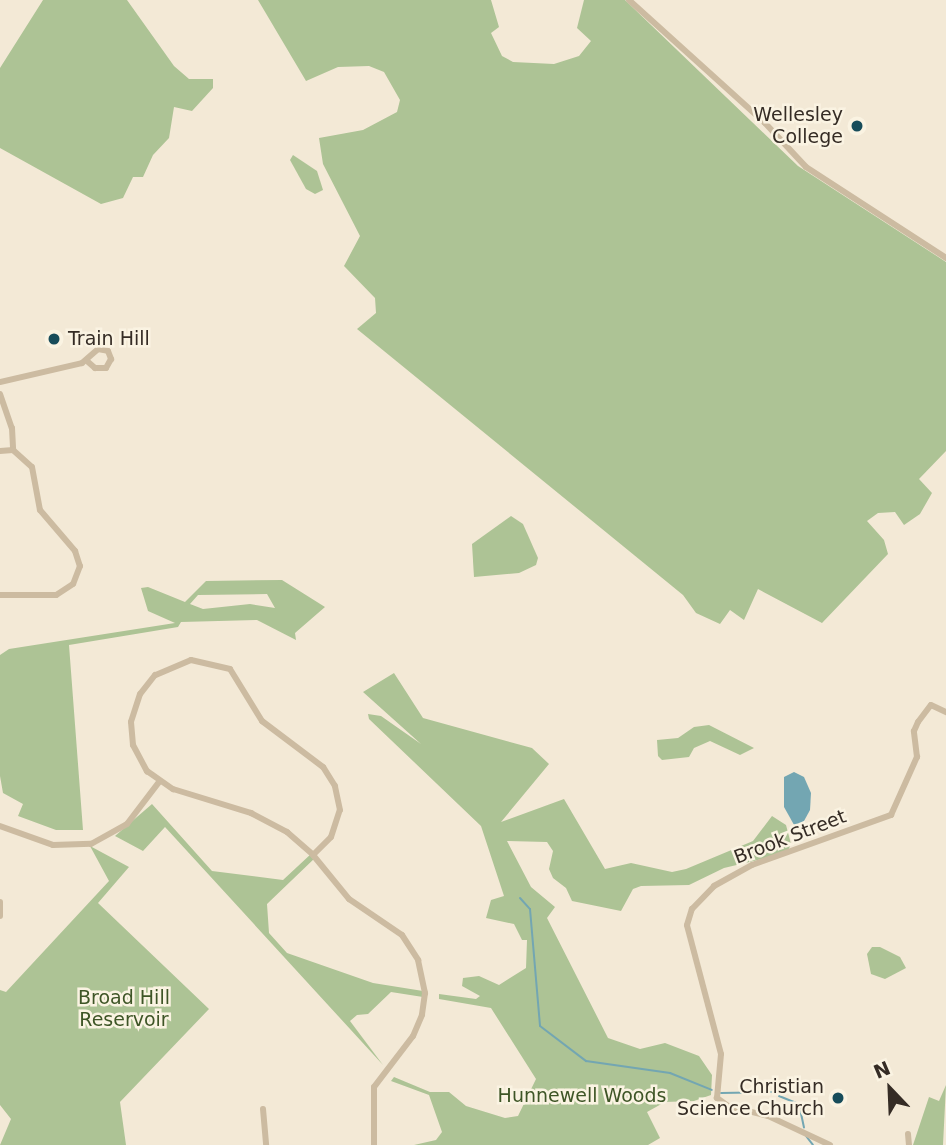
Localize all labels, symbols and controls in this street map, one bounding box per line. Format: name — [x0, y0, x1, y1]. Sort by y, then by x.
place label: Wellesley College — [753, 104, 843, 148]
marker: Wellesley College — [849, 118, 865, 134]
place label: Train Hill — [68, 328, 150, 350]
marker: Train Hill — [46, 331, 62, 347]
street label: Brook Street — [731, 805, 849, 869]
park label: Broad Hill Reservoir — [78, 987, 170, 1031]
north arrow — [855, 1054, 925, 1124]
text: N — [870, 1056, 893, 1083]
place label: Christian Science Church — [677, 1076, 824, 1120]
park label: Hunnewell Woods — [498, 1085, 666, 1107]
marker: Christian Science Church — [830, 1090, 846, 1106]

